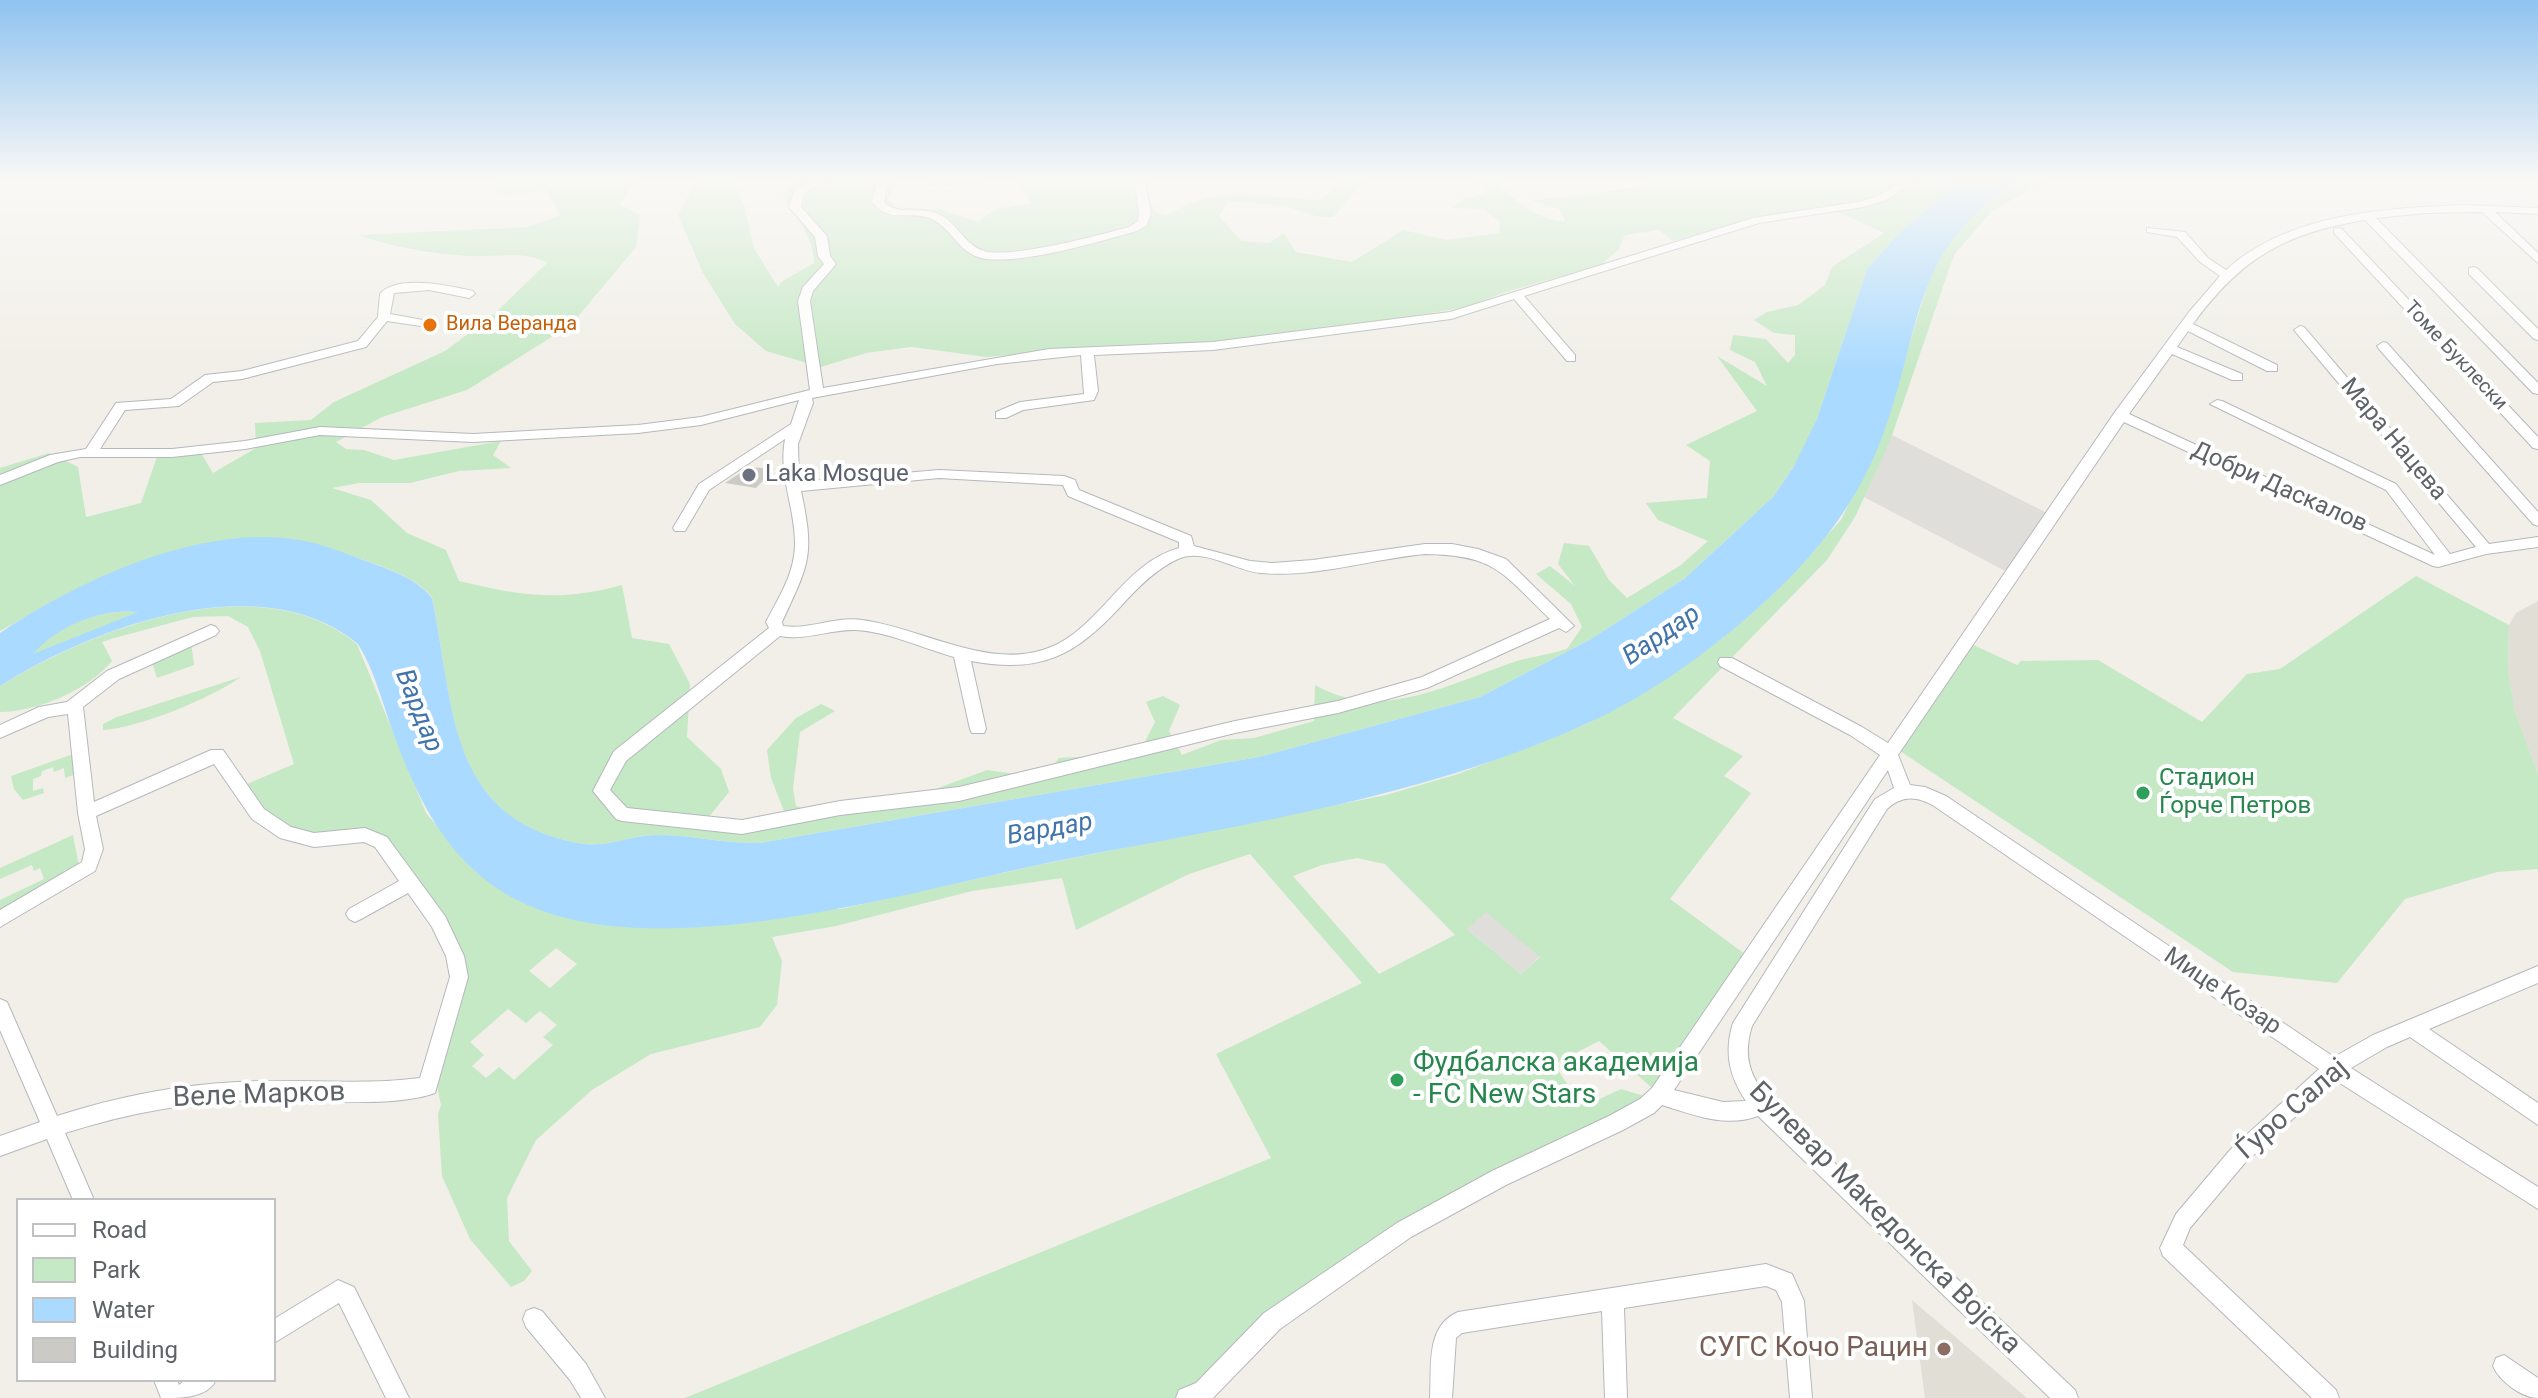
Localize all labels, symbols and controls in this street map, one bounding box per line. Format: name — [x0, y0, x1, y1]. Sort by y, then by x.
street label: Томе Буклески — [2398, 296, 2512, 416]
place label: Вила Веранда — [446, 313, 577, 337]
marker: Вила Веранда — [421, 316, 439, 334]
street label: Мара Нацева — [2334, 373, 2452, 507]
street label: Добри Даскалов — [2187, 436, 2371, 540]
place label: Laka Mosque — [765, 461, 909, 489]
marker: Laka Mosque — [740, 466, 758, 484]
water label: Вардар — [1617, 599, 1707, 673]
water label: Вардар — [387, 665, 449, 757]
place label: Стадион Ѓорче Петров — [2159, 765, 2311, 821]
marker: Стадион Ѓорче Петров — [2134, 784, 2152, 802]
water label: Вардар — [1005, 807, 1095, 853]
street label: Мице Козар — [2158, 942, 2286, 1042]
place label: Фудбалска академија - FC New Stars — [1413, 1047, 1699, 1113]
street label: Ѓуро Салај — [2230, 1052, 2356, 1168]
marker: Фудбалска академија - FC New Stars — [1388, 1071, 1406, 1089]
street label: Веле Марков — [172, 1076, 346, 1116]
street label: Булевар Македонска Војска — [1741, 1076, 2027, 1362]
legend — [16, 1198, 276, 1382]
text: Road — [92, 1216, 147, 1244]
text: Park — [92, 1256, 140, 1284]
text: Water — [92, 1296, 155, 1324]
place label: СУГС Кочо Рацин — [1699, 1332, 1928, 1366]
text: Building — [92, 1336, 178, 1364]
marker: СУГС Кочо Рацин — [1935, 1340, 1953, 1358]

